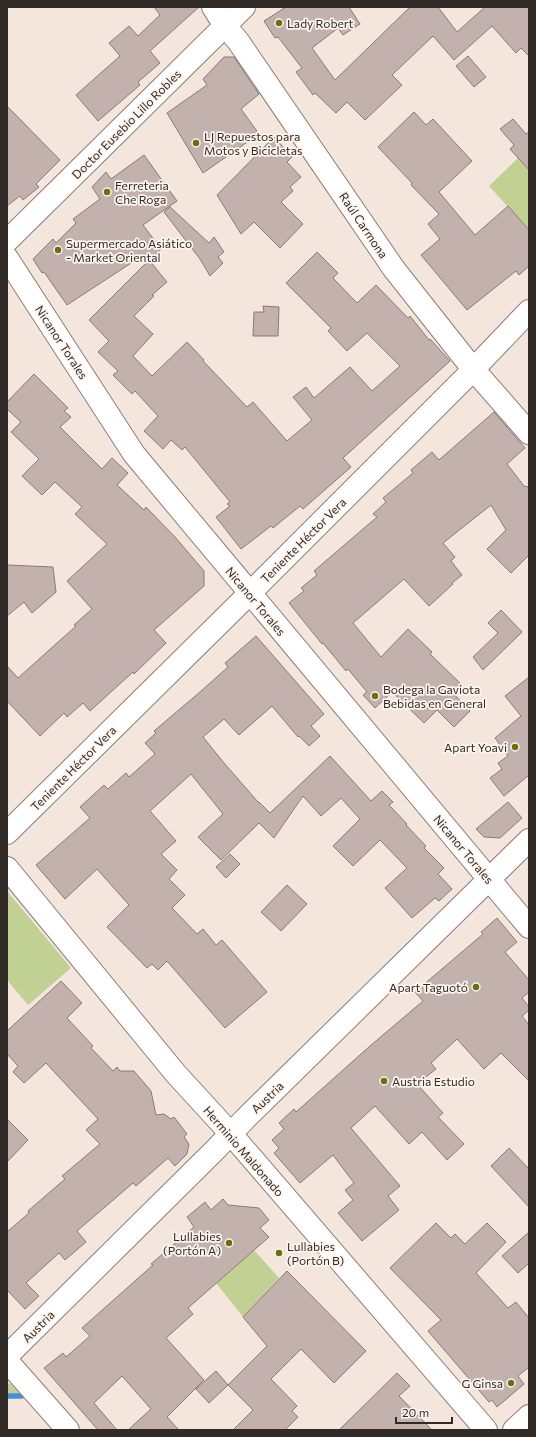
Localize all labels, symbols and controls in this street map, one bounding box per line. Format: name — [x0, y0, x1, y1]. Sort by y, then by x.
place label: Lady Robert — [287, 16, 354, 30]
marker: Lady Robert — [274, 18, 284, 28]
street label: Doctor Eusebio Lillo Robles — [69, 67, 183, 181]
place label: LJ Repuestos para Motos y Bicicletas — [204, 129, 302, 157]
marker: LJ Repuestos para Motos y Bicicletas — [191, 138, 201, 148]
place label: Ferreteria Che Roga — [115, 178, 169, 206]
marker: Ferreteria Che Roga — [102, 187, 112, 197]
street label: Raúl Carmona — [337, 189, 391, 261]
place label: Supermercado Asiático - Market Oriental — [66, 236, 192, 264]
marker: Supermercado Asiático - Market Oriental — [53, 245, 63, 255]
street label: Nicanor Torales — [33, 302, 91, 382]
street label: Teniente Héctor Vera — [257, 494, 349, 586]
street label: Nicanor Torales — [223, 564, 289, 638]
place label: Bodega la Gaviota Bebidas en General — [383, 682, 486, 710]
marker: Bodega la Gaviota Bebidas en General — [370, 691, 380, 701]
street label: Teniente Héctor Vera — [27, 722, 119, 814]
place label: Apart Yoavi — [444, 740, 507, 754]
marker: Apart Yoavi — [510, 742, 520, 752]
street label: Nicanor Torales — [431, 812, 497, 886]
place label: Apart Taguotó — [389, 980, 468, 994]
marker: Apart Taguotó — [471, 982, 481, 992]
place label: Austria Estudio — [392, 1074, 475, 1088]
marker: Austria Estudio — [379, 1076, 389, 1086]
street label: Austria — [248, 1078, 286, 1116]
street label: Herminio Maldonado — [201, 1103, 287, 1199]
place label: Lullabies (Portón A) — [163, 1229, 221, 1257]
marker: Lullabies (Portón A) — [224, 1238, 234, 1248]
place label: Lullabies (Portón B) — [287, 1239, 344, 1267]
marker: Lullabies (Portón B) — [274, 1248, 284, 1258]
street label: Austria — [19, 1307, 57, 1345]
place label: G Ginsa — [461, 1376, 503, 1390]
marker: G Ginsa — [506, 1378, 516, 1388]
scale bar — [396, 1399, 452, 1425]
text: 20 m — [402, 1405, 429, 1419]

